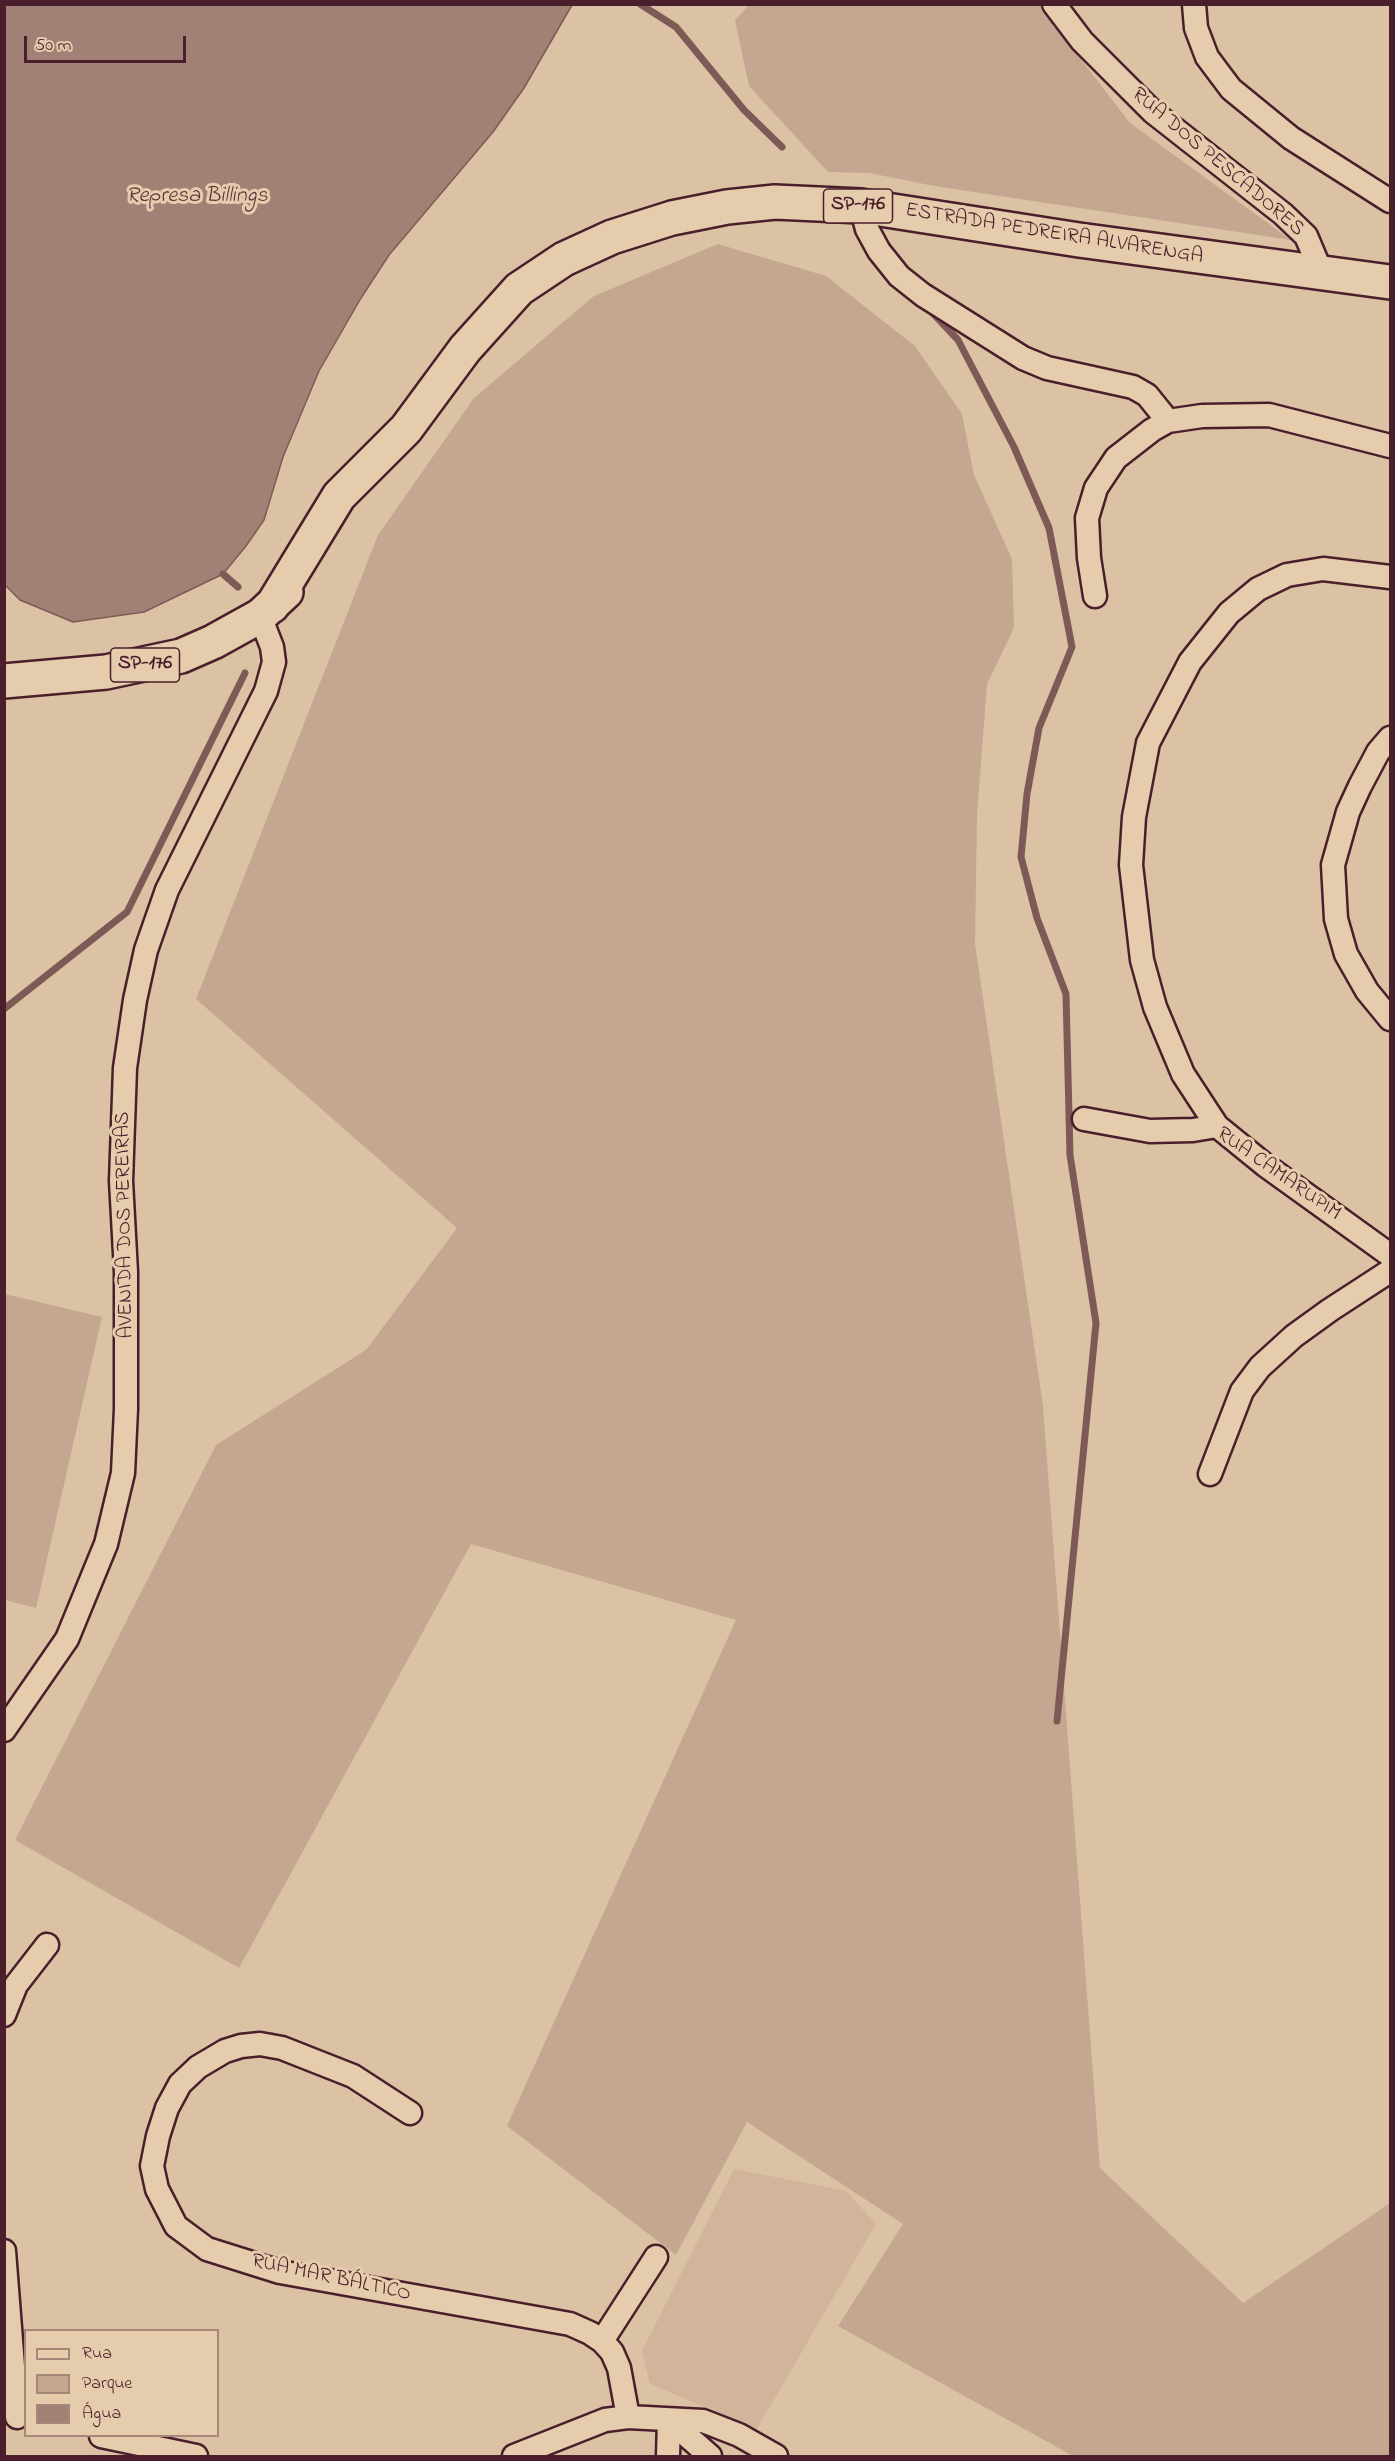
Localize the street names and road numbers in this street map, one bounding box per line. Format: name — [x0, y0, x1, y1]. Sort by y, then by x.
street label: RUA DOS PESCADORES — [1125, 83, 1309, 243]
road number: SP-176 — [824, 189, 892, 223]
street label: ESTRADA PEDREIRA ALVARENGA — [903, 199, 1205, 271]
road number: SP-176 — [110, 648, 180, 682]
street label: AVENIDA DOS PEREIRAS — [111, 1111, 141, 1339]
street label: RUA CAMARUPIM — [1211, 1123, 1345, 1227]
street label: RUA MAR BÁLTICO — [249, 2250, 413, 2308]

